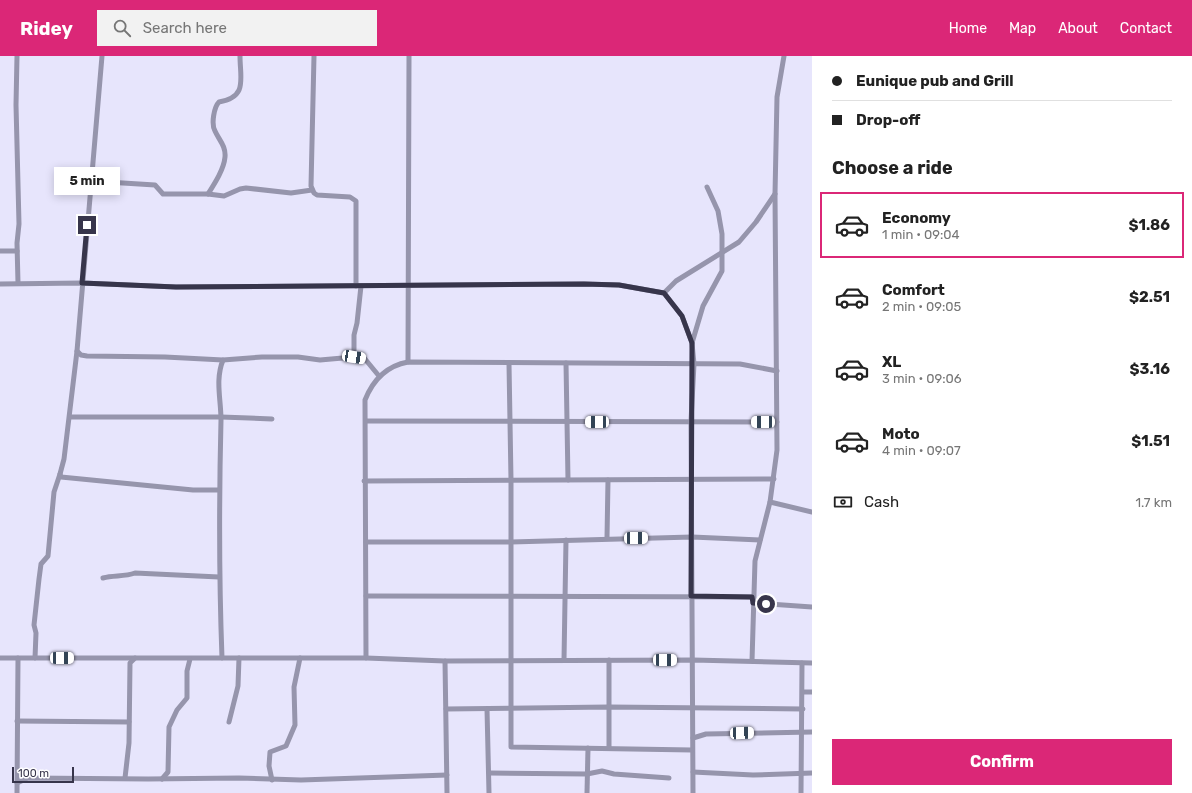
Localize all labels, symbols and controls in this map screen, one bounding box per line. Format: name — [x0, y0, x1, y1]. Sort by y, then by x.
search box — [97, 10, 377, 46]
text: Ridey — [20, 17, 73, 40]
icon: search — [111, 17, 133, 39]
text: Search here — [143, 19, 227, 37]
text: Home — [949, 20, 987, 37]
text: Map — [1009, 20, 1036, 37]
text: About — [1058, 20, 1098, 37]
text: Contact — [1120, 20, 1172, 37]
text: Eunique pub and Grill — [856, 72, 1014, 90]
text: Drop-off — [856, 111, 920, 129]
text: Choose a ride — [832, 157, 953, 179]
callout: 5 min — [54, 167, 120, 195]
text: 5 min — [69, 173, 105, 188]
icon: car — [834, 207, 870, 243]
text: Economy — [882, 209, 951, 227]
route end — [78, 216, 96, 234]
text: $1.86 — [1128, 216, 1170, 234]
text: 1 min · 09:04 — [882, 227, 960, 242]
icon: car — [834, 279, 870, 315]
text: Comfort — [882, 281, 945, 299]
text: $2.51 — [1129, 288, 1170, 306]
text: 2 min · 09:05 — [882, 299, 961, 314]
car — [341, 349, 367, 365]
icon: car — [834, 351, 870, 387]
text: XL — [882, 353, 901, 371]
text: $3.16 — [1130, 360, 1170, 378]
text: 3 min · 09:06 — [882, 371, 962, 386]
car — [585, 416, 609, 428]
car — [751, 416, 775, 428]
icon: car — [834, 423, 870, 459]
text: Moto — [882, 425, 920, 443]
text: $1.51 — [1131, 432, 1170, 450]
text: 4 min · 09:07 — [882, 443, 961, 458]
icon: cash — [832, 491, 854, 513]
text: Cash — [864, 493, 899, 511]
text: 1.7 km — [1135, 495, 1172, 510]
car — [624, 532, 648, 544]
route start — [757, 595, 775, 613]
car — [50, 652, 74, 664]
car — [653, 654, 677, 666]
car — [730, 727, 754, 739]
button: Confirm — [832, 739, 1172, 785]
scale bar — [12, 765, 74, 784]
text: 100 m — [18, 767, 49, 780]

